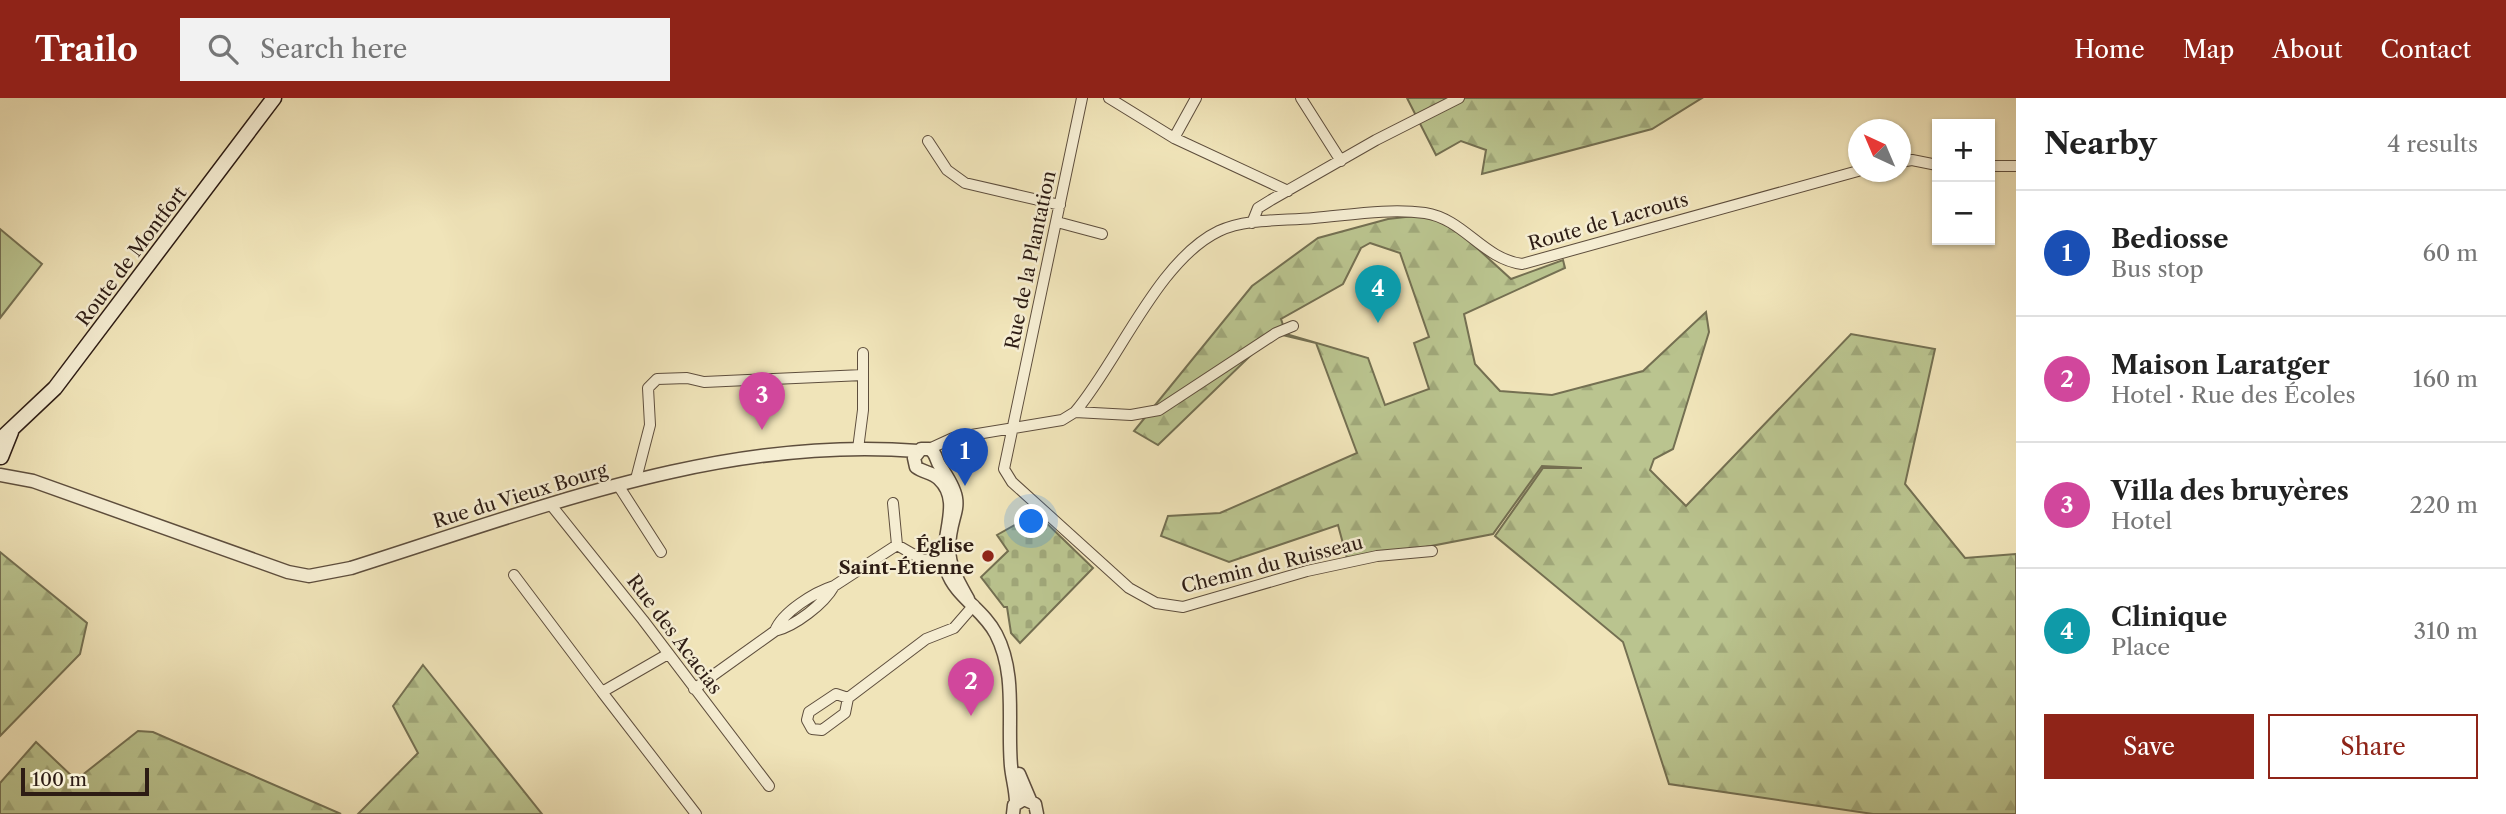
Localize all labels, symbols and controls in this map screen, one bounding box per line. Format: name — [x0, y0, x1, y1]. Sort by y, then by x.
search box — [180, 18, 670, 81]
text: Trailo — [35, 29, 138, 70]
icon: search — [204, 30, 242, 68]
text: Search here — [260, 33, 407, 65]
text: Home — [2074, 35, 2145, 64]
text: Map — [2183, 35, 2234, 64]
text: About — [2272, 35, 2343, 64]
text: Contact — [2381, 35, 2471, 64]
north arrow — [1848, 119, 1911, 182]
map controls — [1932, 119, 1995, 245]
button: + — [1932, 119, 1995, 182]
text: Nearby — [2044, 125, 2157, 162]
text: 4 results — [2387, 130, 2478, 158]
street label: Rue de la Plantation — [1000, 169, 1061, 351]
street label: Route de Montfort — [71, 182, 192, 331]
button: − — [1932, 182, 1995, 245]
street label: Route de Lacrouts — [1525, 188, 1691, 255]
text: Bediosse — [2111, 223, 2229, 255]
text: 1 — [2062, 239, 2072, 267]
text: 60 m — [2422, 239, 2478, 267]
text: Bus stop — [2111, 255, 2204, 283]
pin: 4 — [1355, 265, 1401, 323]
text: Maison Laratger — [2111, 349, 2330, 381]
text: 2 — [2060, 365, 2074, 393]
text: 160 m — [2413, 365, 2478, 393]
pin: 3 — [739, 372, 785, 430]
text: Hotel · Rue des Écoles — [2111, 381, 2356, 409]
pin: 1 — [942, 428, 988, 486]
street label: Rue du Vieux Bourg — [430, 458, 611, 533]
text: Villa des bruyères — [2111, 475, 2349, 507]
text: 3 — [2061, 491, 2074, 519]
text: 220 m — [2409, 491, 2478, 519]
your location — [1014, 504, 1048, 538]
text: Hotel — [2111, 507, 2172, 535]
street label: Chemin du Ruisseau — [1179, 531, 1366, 598]
place label: Église Saint-Étienne — [838, 534, 974, 579]
marker: Église Saint-Étienne — [980, 548, 996, 564]
street label: Rue des Acacias — [622, 570, 727, 699]
text: Clinique — [2111, 601, 2227, 633]
text: 4 — [2060, 617, 2074, 645]
text: 310 m — [2414, 617, 2478, 645]
text: Place — [2111, 633, 2170, 661]
pin: 2 — [948, 658, 994, 716]
button: Save — [2044, 714, 2254, 779]
button: Share — [2268, 714, 2478, 779]
scale bar — [21, 765, 149, 797]
text: 100 m — [32, 768, 87, 791]

